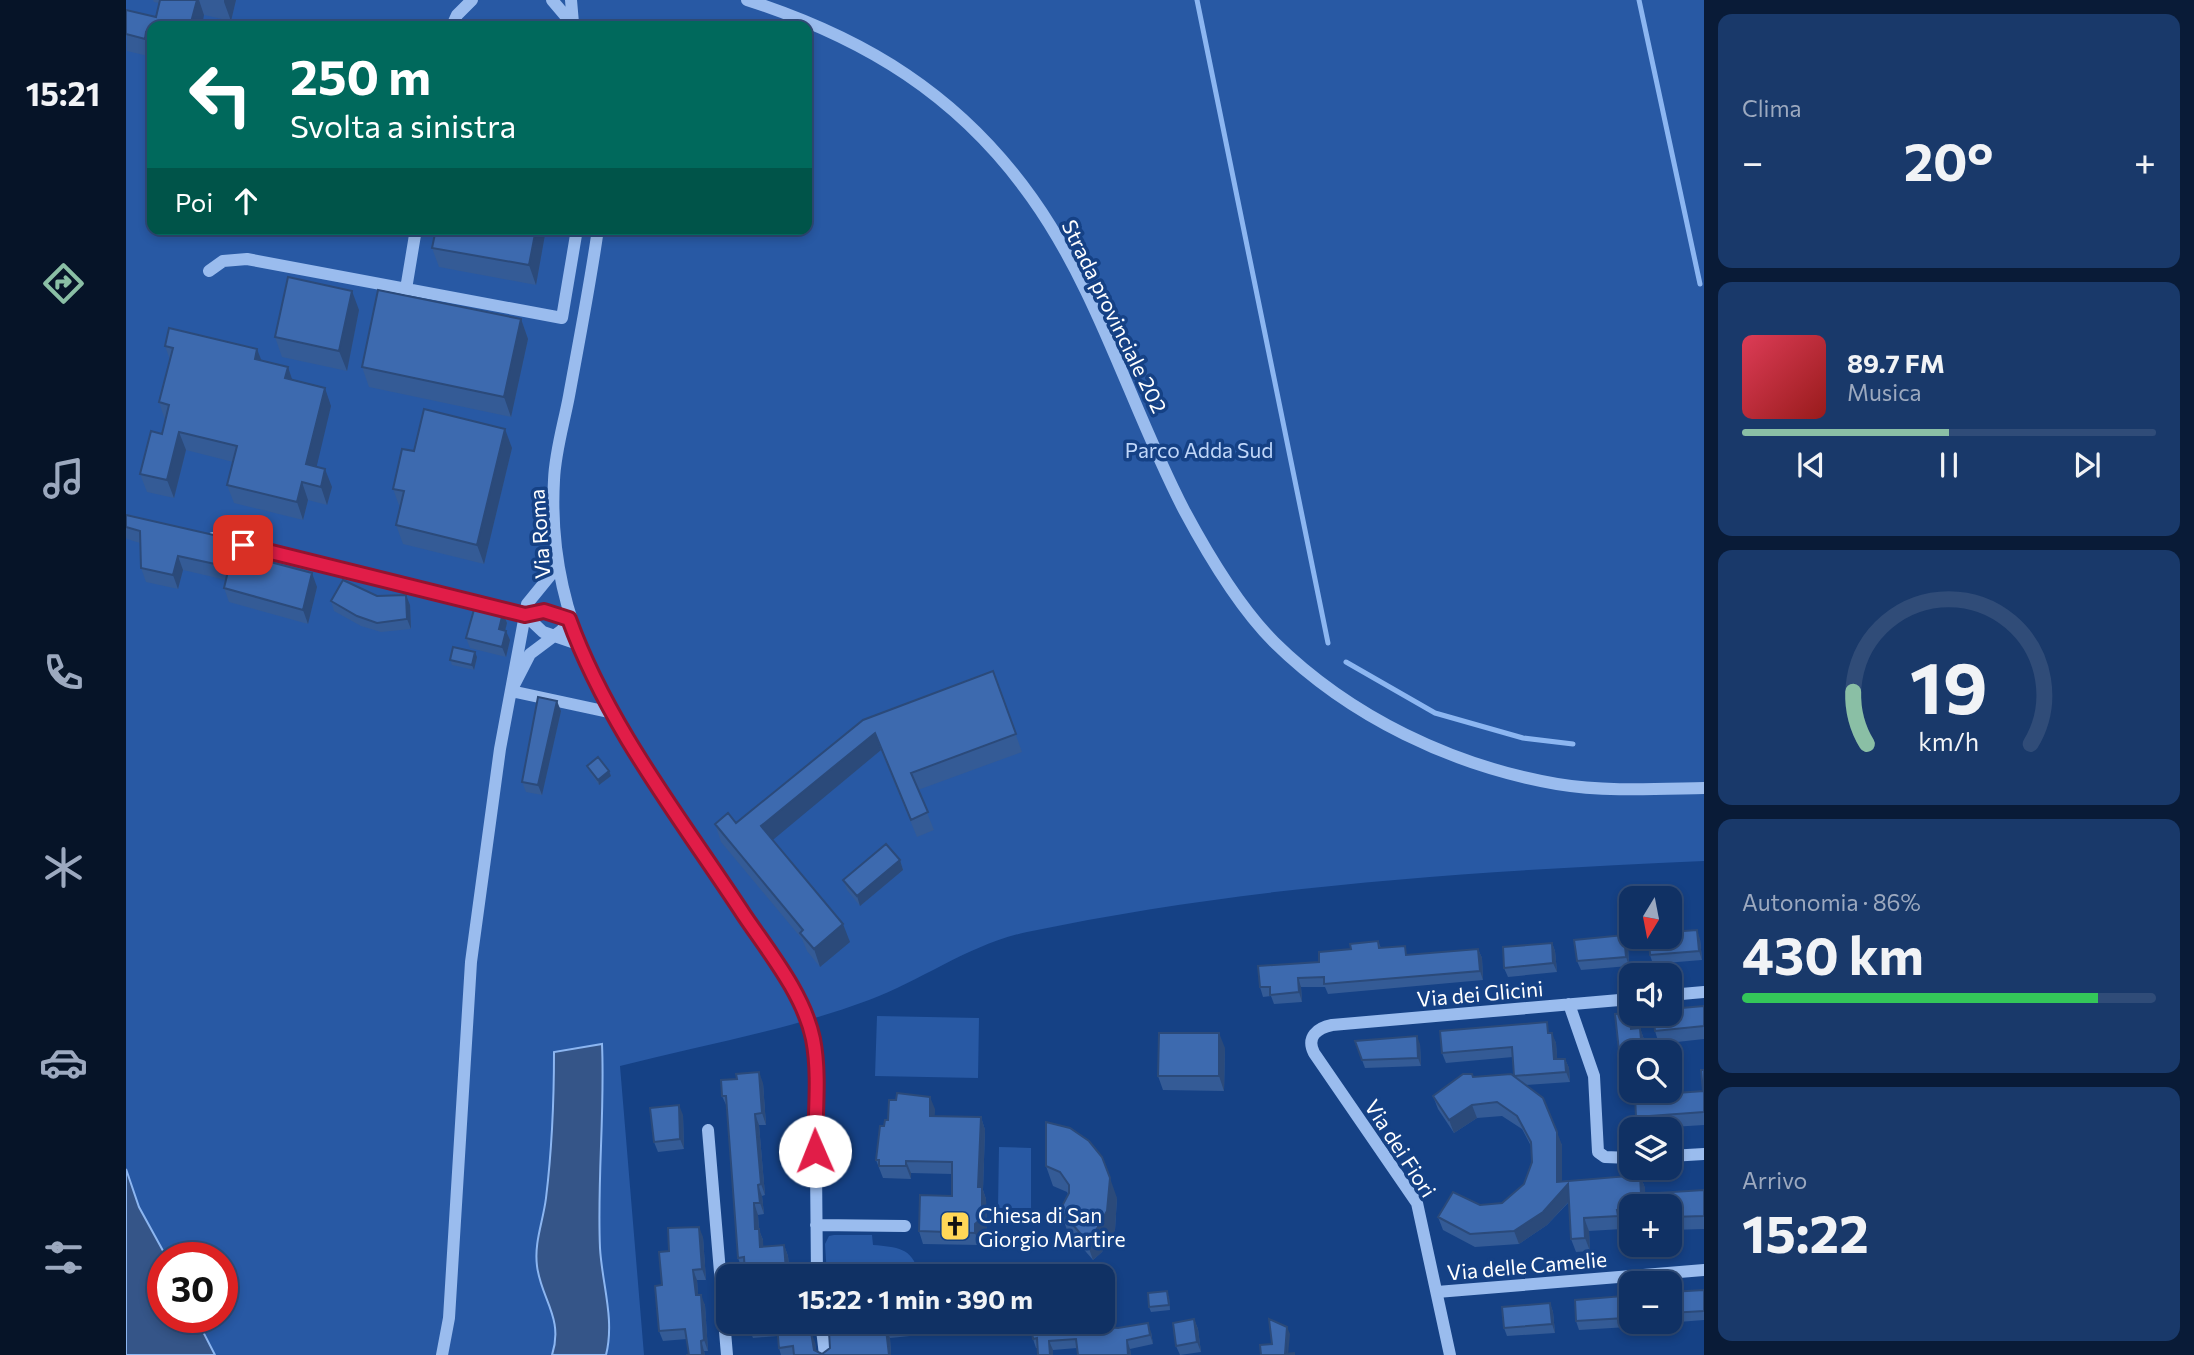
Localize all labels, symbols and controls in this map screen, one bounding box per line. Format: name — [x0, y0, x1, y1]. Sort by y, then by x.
text: 250 m — [290, 45, 431, 105]
icon: left — [175, 49, 266, 140]
text: 15:21 — [26, 73, 100, 113]
text: Clima — [1742, 94, 1802, 122]
text: Svolta a sinistra — [290, 105, 516, 145]
text: 20° — [1904, 128, 1994, 192]
text: − — [1742, 137, 1764, 184]
text: + — [2134, 137, 2156, 184]
icon: ahead — [227, 182, 265, 220]
text: Poi — [175, 186, 213, 217]
street label: Strada provinciale 202 — [1057, 215, 1173, 417]
icon: directions — [39, 259, 88, 308]
text: 89.7 FM — [1847, 347, 1945, 378]
text: Musica — [1847, 378, 1922, 406]
park label: Parco Adda Sud — [1125, 437, 1273, 462]
icon: previous — [1792, 446, 1830, 484]
icon: pause — [1930, 446, 1968, 484]
icon: next — [2068, 446, 2106, 484]
icon: music — [39, 454, 88, 503]
street label: Via Roma — [523, 488, 555, 580]
pin — [213, 515, 273, 575]
icon: arrive — [224, 526, 262, 564]
text: 19 — [1910, 640, 1988, 729]
icon: phone — [39, 648, 88, 697]
text: km/h — [1919, 725, 1979, 755]
icon: climate — [39, 843, 88, 892]
north arrow — [1619, 886, 1682, 948]
map controls — [1619, 886, 1682, 1334]
text: Autonomia · 86% — [1742, 888, 1921, 916]
text: 430 km — [1742, 922, 1924, 986]
button: sound — [1619, 963, 1682, 1026]
street label: Via dei Glicini — [1416, 975, 1544, 1011]
icon: car — [39, 1038, 88, 1087]
button: search — [1619, 1040, 1682, 1103]
street label: Via dei Fiori — [1360, 1095, 1442, 1201]
position arrow — [778, 1114, 852, 1188]
button: layers — [1619, 1117, 1682, 1180]
text: Arrivo — [1742, 1166, 1807, 1194]
button: + — [1619, 1194, 1682, 1257]
text: 15:22 — [1742, 1200, 1869, 1264]
place label: Chiesa di San Giorgio Martire — [978, 1202, 1125, 1251]
church icon: Chiesa di San Giorgio Martire — [938, 1209, 972, 1243]
icon: filters — [39, 1233, 88, 1282]
speed limit sign: 30 — [147, 1242, 238, 1333]
street label: Via delle Camelie — [1446, 1246, 1608, 1284]
button: − — [1619, 1271, 1682, 1334]
text: 15:22 · 1 min · 390 m — [798, 1283, 1033, 1314]

